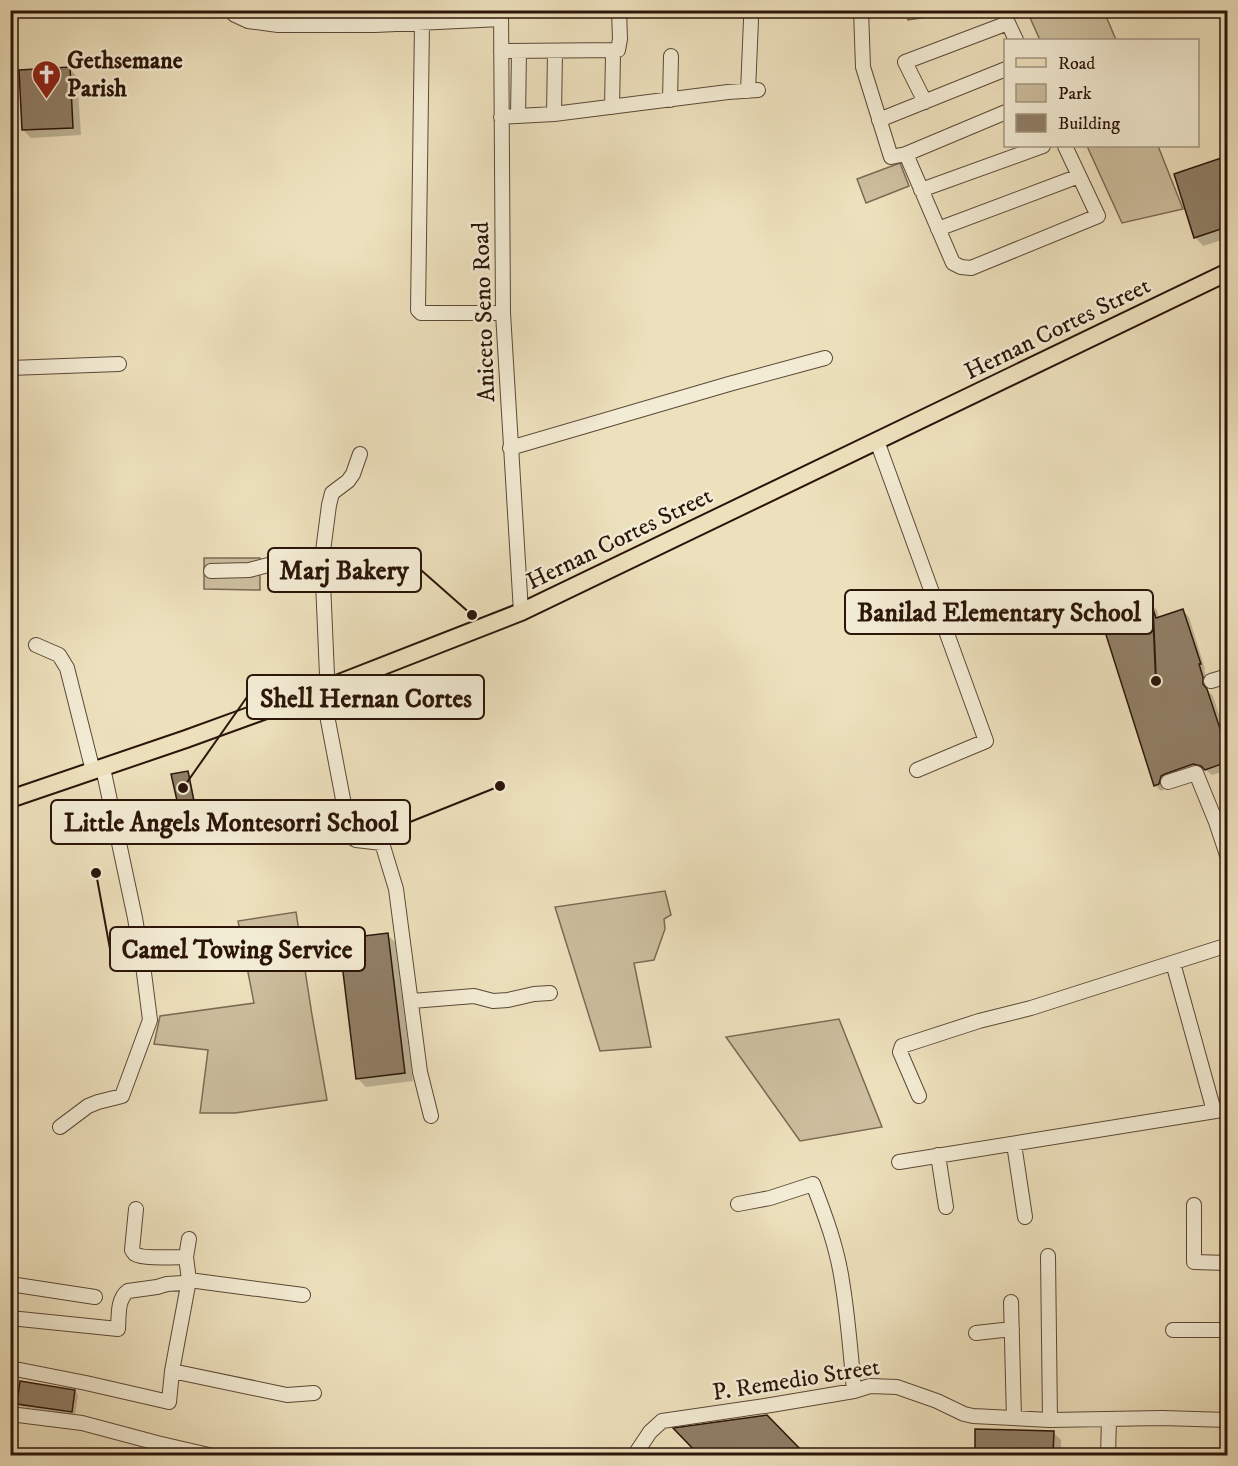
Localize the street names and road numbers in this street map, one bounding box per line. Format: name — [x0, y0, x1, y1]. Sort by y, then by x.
street label: Aniceto Seno Road — [466, 221, 502, 403]
street label: Hernan Cortes Street — [960, 271, 1156, 387]
street label: Hernan Cortes Street — [522, 481, 718, 597]
street label: P. Remedio Street — [710, 1352, 882, 1408]

